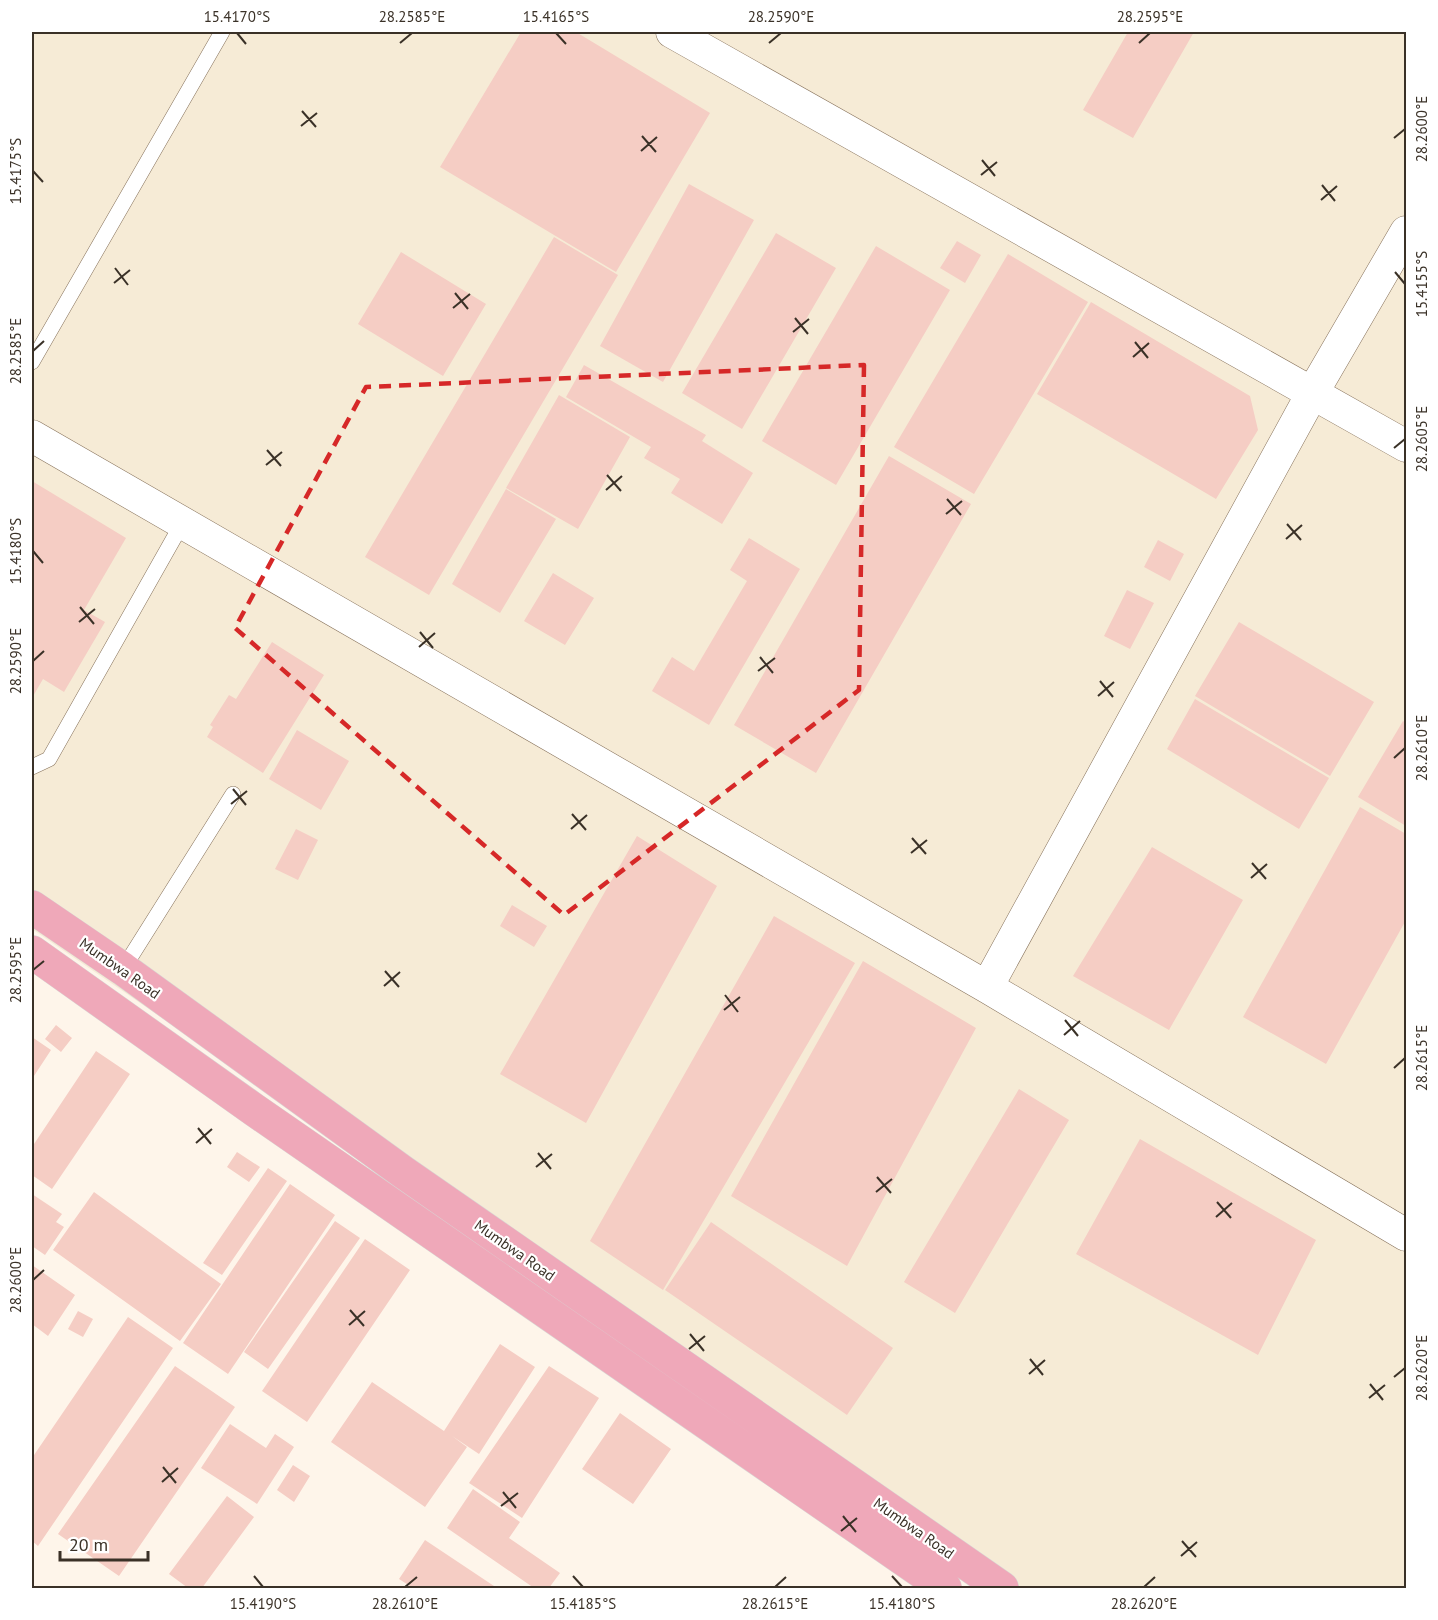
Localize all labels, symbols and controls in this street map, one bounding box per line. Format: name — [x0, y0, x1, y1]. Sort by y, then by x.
text: 15.4170°S — [204, 7, 270, 26]
text: 28.2585°E — [379, 7, 445, 26]
text: 15.4165°S — [523, 7, 589, 26]
text: 28.2590°E — [748, 7, 814, 26]
text: 28.2595°E — [1117, 7, 1183, 26]
text: 28.2600°E — [1412, 96, 1431, 162]
text: 15.4175°S — [6, 138, 25, 204]
text: 15.4155°S — [1412, 251, 1431, 317]
text: 28.2585°E — [6, 318, 25, 384]
text: 28.2605°E — [1412, 406, 1431, 472]
text: 15.4180°S — [6, 518, 25, 584]
text: 28.2590°E — [6, 628, 25, 694]
text: 28.2610°E — [1412, 715, 1431, 781]
street label: Mumbwa Road — [76, 933, 164, 1003]
text: 28.2595°E — [6, 937, 25, 1003]
text: 28.2615°E — [1412, 1025, 1431, 1091]
street label: Mumbwa Road — [471, 1215, 559, 1285]
text: 28.2600°E — [6, 1247, 25, 1313]
text: 28.2620°E — [1412, 1335, 1431, 1401]
street label: Mumbwa Road — [870, 1493, 958, 1563]
scale bar — [60, 1524, 148, 1562]
text: 20 m — [69, 1533, 108, 1556]
text: 15.4190°S — [230, 1594, 296, 1613]
text: 28.2610°E — [372, 1594, 438, 1613]
text: 15.4185°S — [550, 1594, 616, 1613]
text: 28.2615°E — [742, 1594, 808, 1613]
text: 15.4180°S — [869, 1594, 935, 1613]
text: 28.2620°E — [1111, 1594, 1177, 1613]

